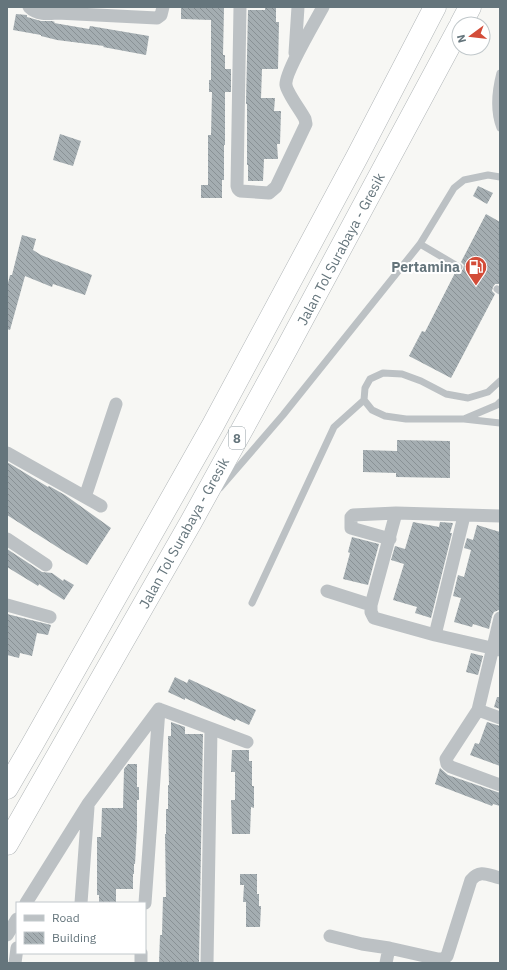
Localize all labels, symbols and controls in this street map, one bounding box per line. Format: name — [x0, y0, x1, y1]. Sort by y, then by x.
north arrow — [451, 16, 491, 56]
text: N — [454, 33, 469, 44]
street label: Jalan Tol Surabaya - Gresik — [293, 169, 389, 328]
fuel station icon: Pertamina — [463, 254, 489, 287]
place label: Pertamina — [391, 258, 460, 276]
road number: 8 — [229, 427, 245, 449]
street label: Jalan Tol Surabaya - Gresik — [135, 454, 233, 612]
legend — [16, 902, 146, 954]
text: Road — [52, 910, 80, 925]
text: Building — [52, 930, 97, 945]

